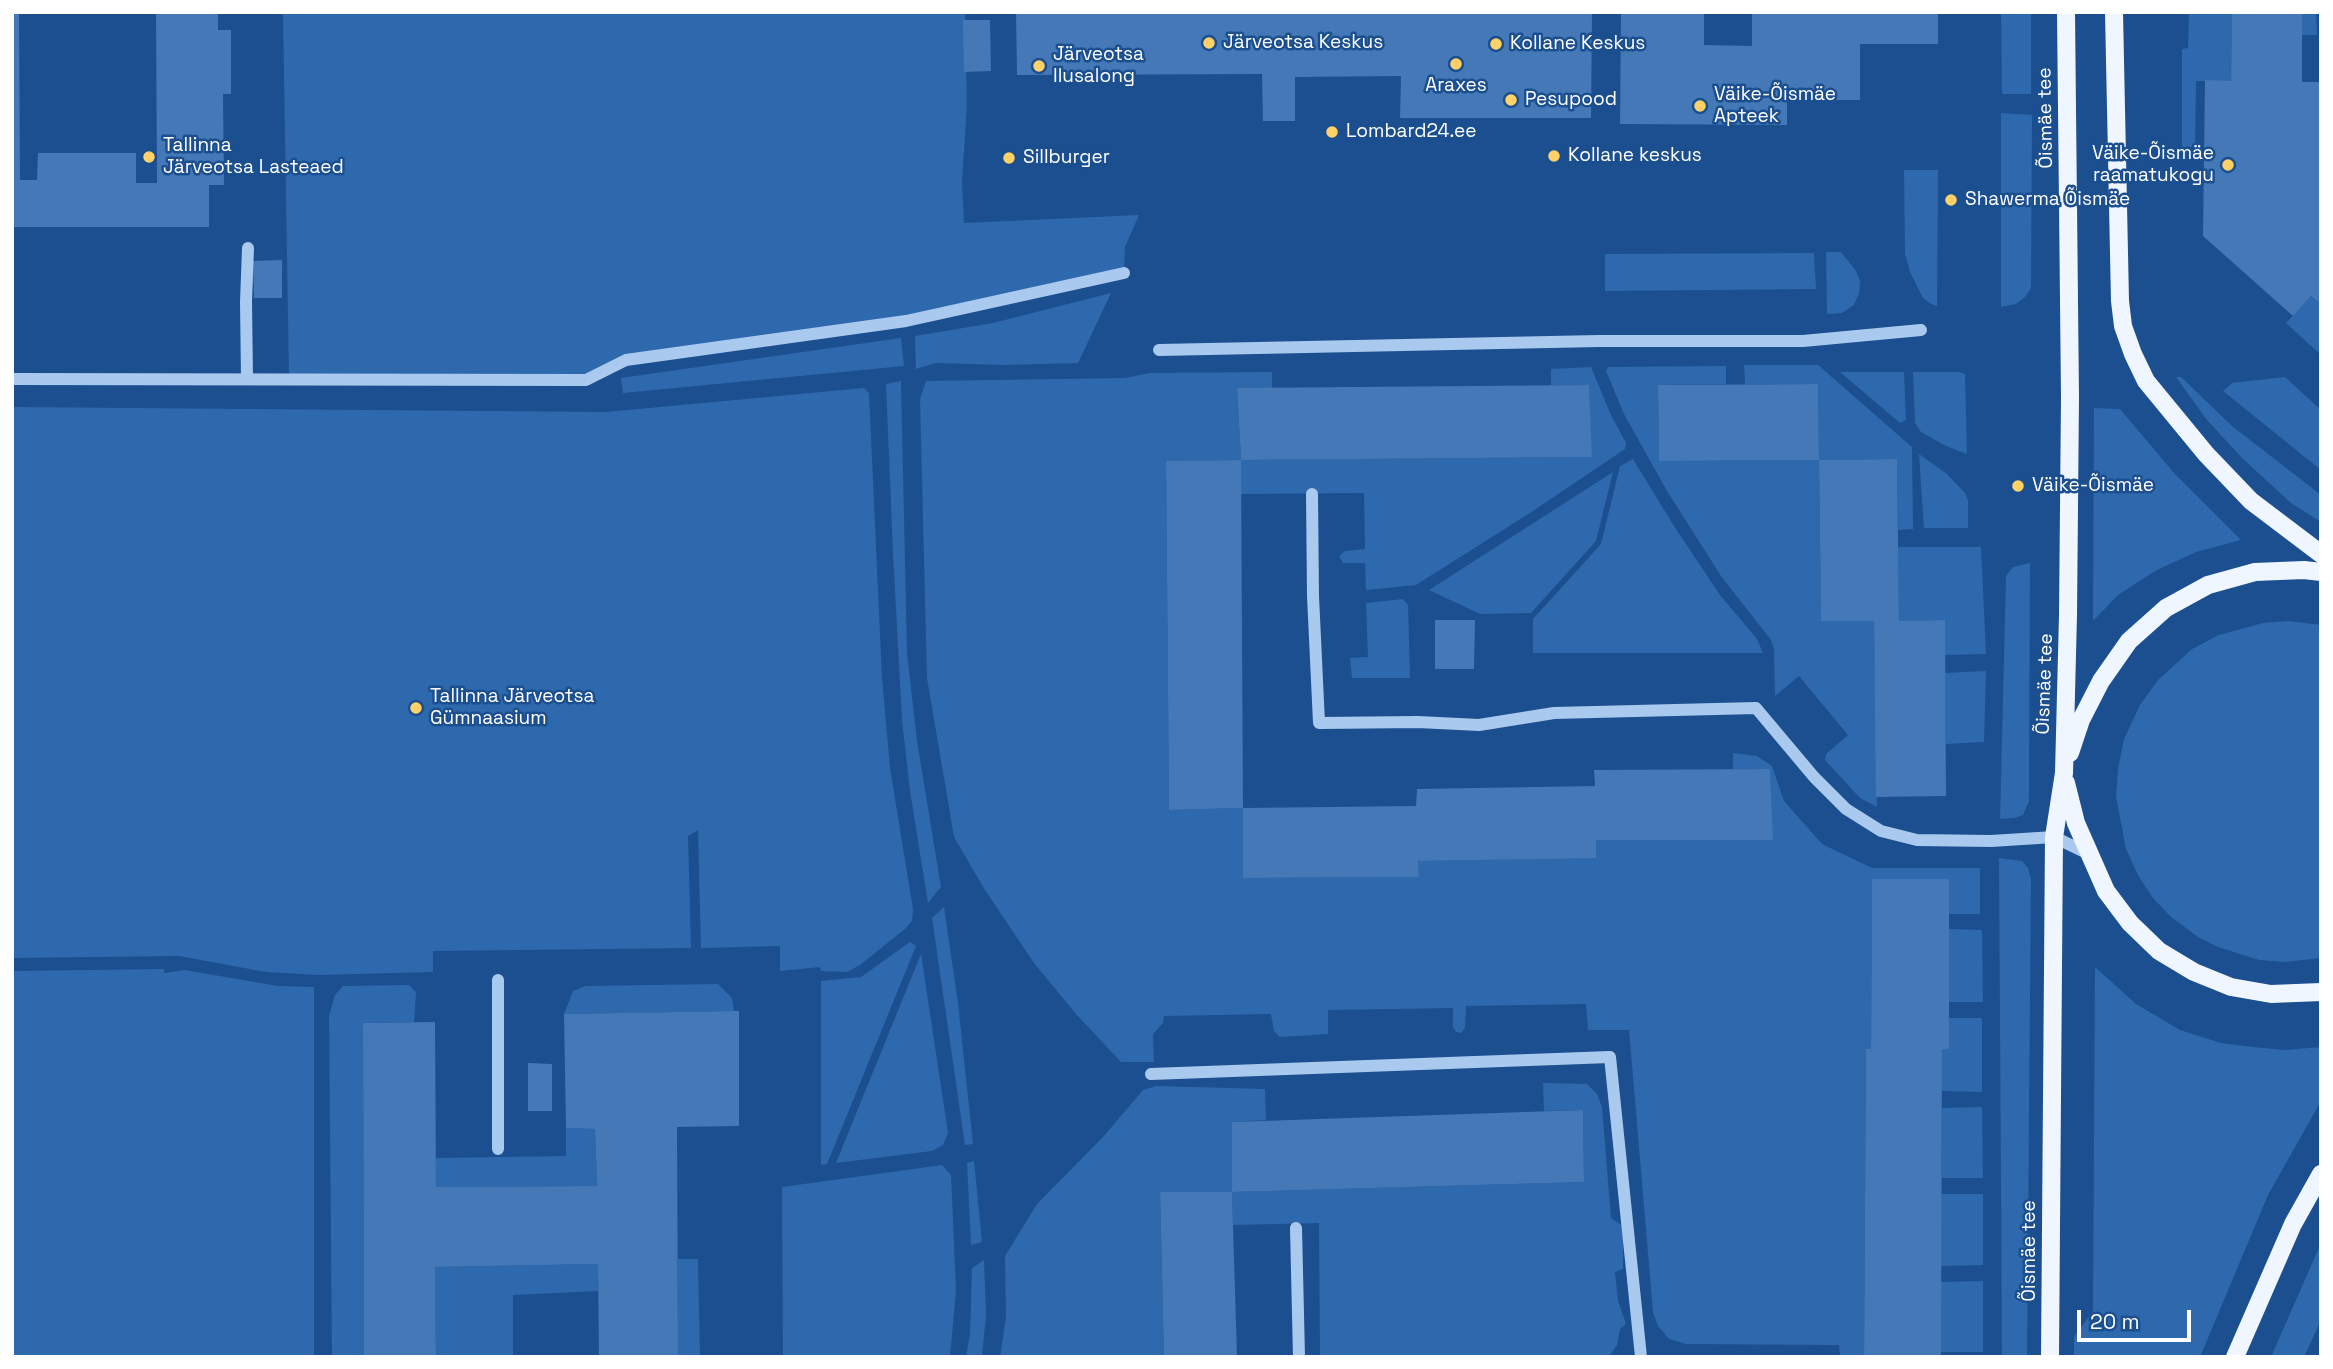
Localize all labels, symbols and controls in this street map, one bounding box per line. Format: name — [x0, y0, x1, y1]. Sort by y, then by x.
place label: Järveotsa Keskus — [1223, 32, 1383, 54]
place label: Kollane Keskus — [1510, 33, 1645, 55]
marker: Järveotsa Keskus — [1201, 35, 1217, 51]
marker: Kollane Keskus — [1488, 36, 1504, 52]
place label: Järveotsa Ilusalong — [1053, 44, 1144, 88]
marker: Araxes — [1448, 56, 1464, 72]
marker: Järveotsa Ilusalong — [1031, 58, 1047, 74]
street label: Õismäe tee — [2034, 67, 2058, 169]
place label: Araxes — [1425, 75, 1487, 97]
place label: Väike-Õismäe Apteek — [1714, 84, 1836, 128]
place label: Pesupood — [1525, 89, 1617, 111]
marker: Pesupood — [1503, 92, 1519, 108]
marker: Väike-Õismäe Apteek — [1692, 98, 1708, 114]
place label: Lombard24.ee — [1346, 121, 1477, 143]
marker: Lombard24.ee — [1324, 124, 1340, 140]
place label: Tallinna Järveotsa Lasteaed — [163, 135, 344, 179]
place label: Väike-Õismäe raamatukogu — [2092, 143, 2214, 187]
place label: Kollane keskus — [1568, 145, 1702, 167]
place label: Sillburger — [1023, 147, 1110, 169]
marker: Kollane keskus — [1546, 148, 1562, 164]
marker: Tallinna Järveotsa Lasteaed — [141, 149, 157, 165]
marker: Sillburger — [1001, 150, 1017, 166]
marker: Väike-Õismäe raamatukogu — [2220, 157, 2236, 173]
place label: Shawerma Õismäe — [1965, 189, 2130, 211]
marker: Shawerma Õismäe — [1943, 192, 1959, 208]
place label: Väike-Õismäe — [2032, 475, 2154, 497]
marker: Väike-Õismäe — [2010, 478, 2026, 494]
street label: Õismäe tee — [2032, 633, 2058, 735]
place label: Tallinna Järveotsa Gümnaasium — [430, 686, 594, 730]
marker: Tallinna Järveotsa Gümnaasium — [408, 700, 424, 716]
street label: Õismäe tee — [2019, 1200, 2041, 1302]
scale bar — [2081, 1296, 2195, 1340]
text: 20 m — [2090, 1308, 2140, 1335]

